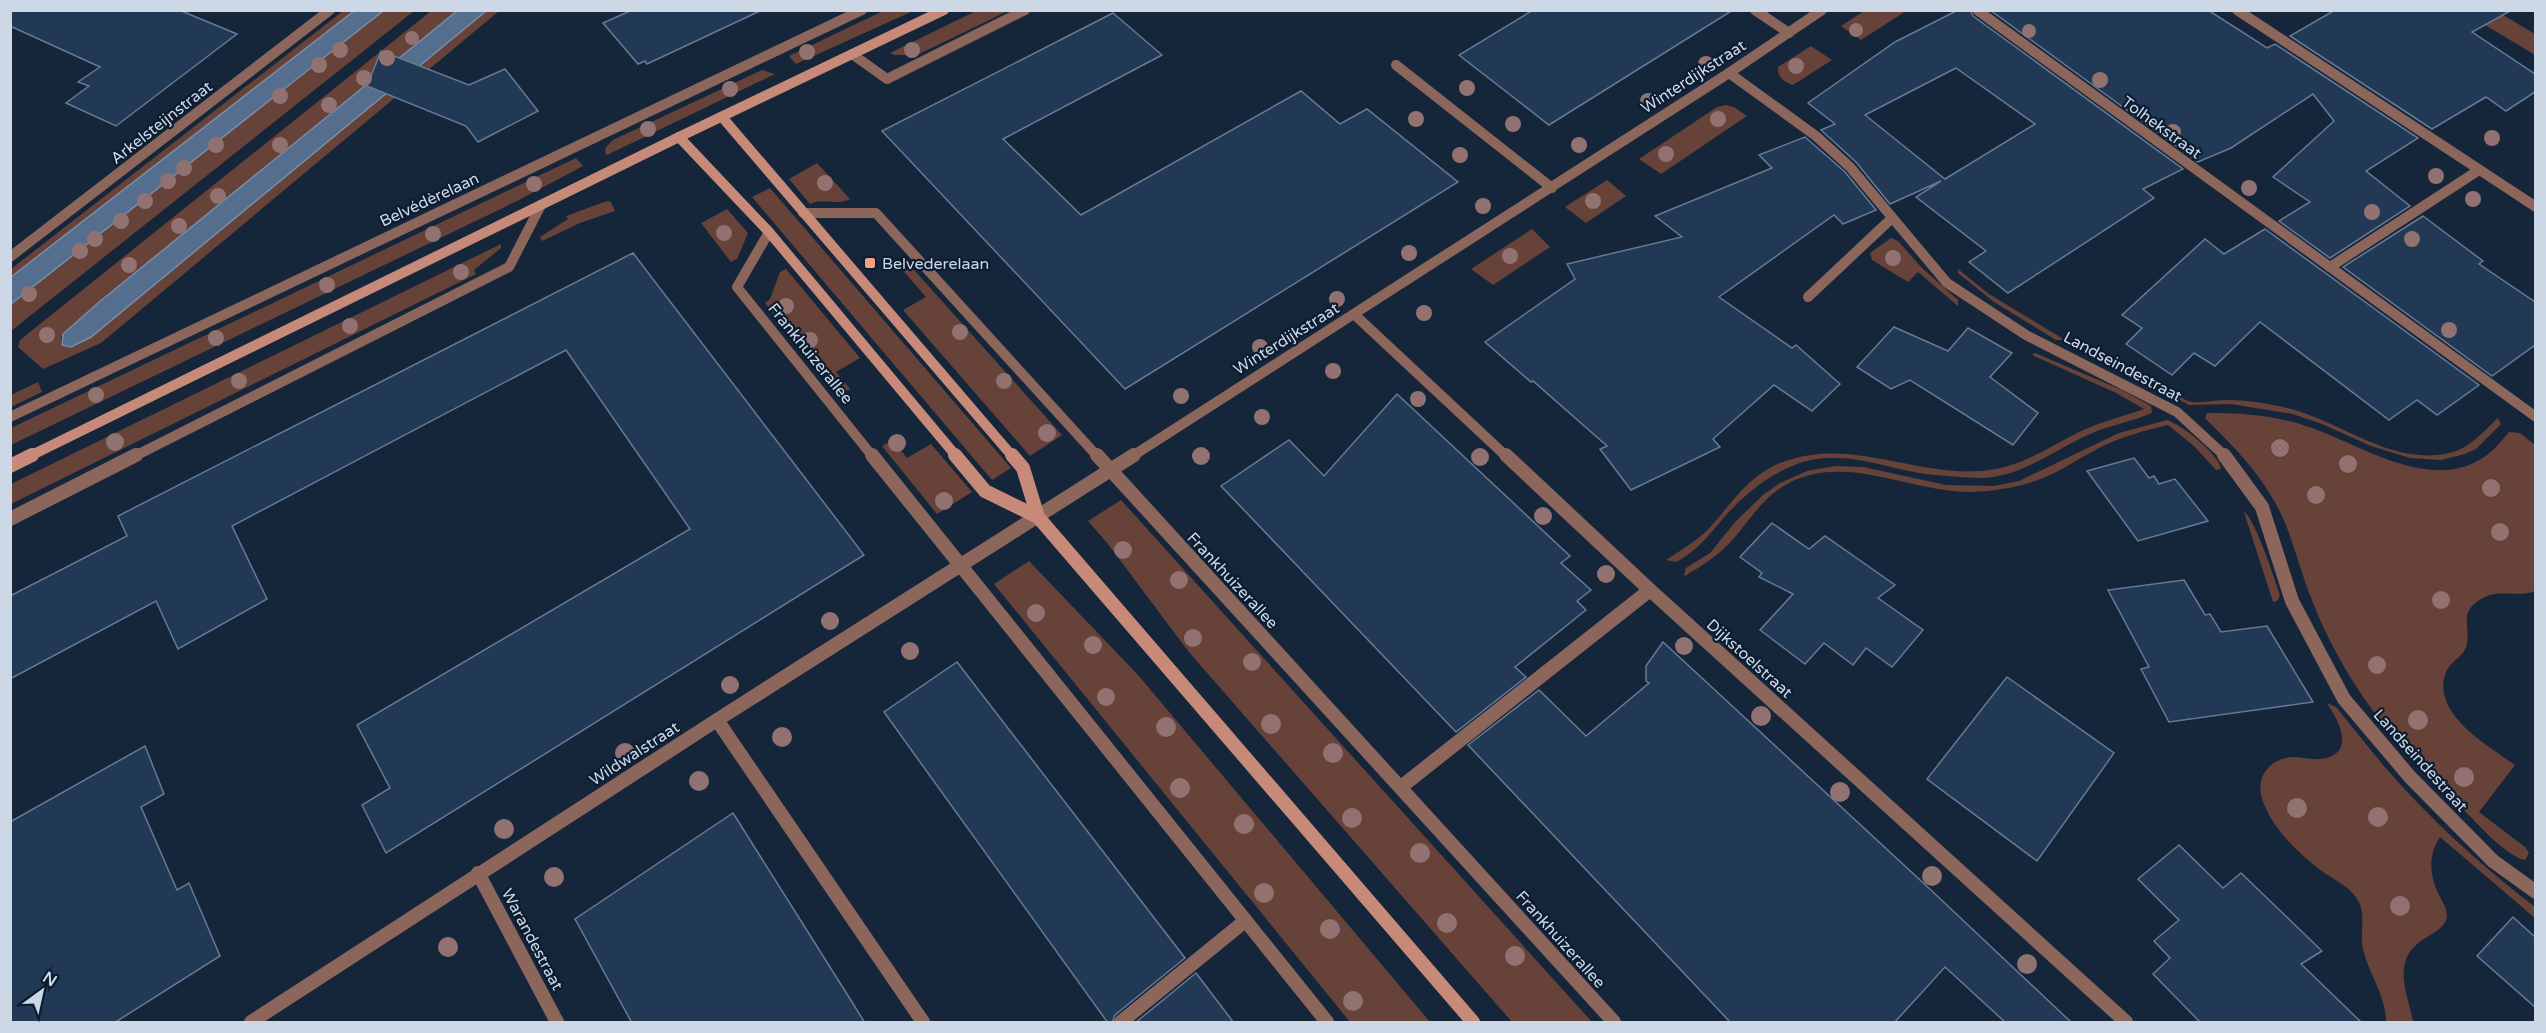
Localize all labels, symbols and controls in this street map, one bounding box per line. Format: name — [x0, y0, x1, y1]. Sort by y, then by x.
street label: Winterdijkstraat — [1637, 35, 1750, 118]
street label: Arkelsteijnstraat — [107, 77, 217, 169]
street label: Tolhekstraat — [2118, 92, 2205, 163]
street label: Belvédèrelaan — [377, 168, 482, 232]
place label: Belvederelaan — [882, 254, 989, 274]
marker: Belvederelaan — [863, 256, 877, 270]
street label: Winterdijkstraat — [1230, 298, 1343, 379]
street label: Frankhuizerallee — [763, 299, 857, 408]
street label: Landseindestraat — [2060, 327, 2185, 407]
street label: Frankhuizerallee — [1182, 528, 1282, 633]
street label: Dijkstoelstraat — [1702, 615, 1796, 703]
street label: Landseindestraat — [2369, 705, 2472, 816]
street label: Wildwalstraat — [586, 717, 683, 790]
street label: Warandestraat — [497, 885, 567, 994]
street label: Frankhuizerallee — [1511, 887, 1609, 993]
north arrow — [12, 961, 72, 1021]
text: N — [39, 967, 60, 991]

